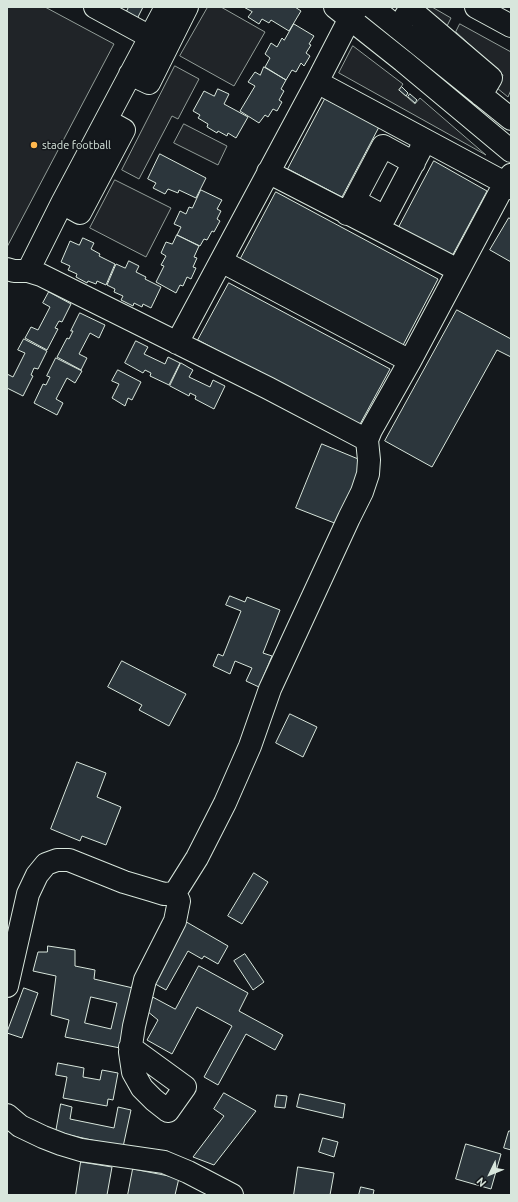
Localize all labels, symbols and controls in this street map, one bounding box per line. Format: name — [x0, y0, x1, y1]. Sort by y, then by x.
place label: stade football — [42, 138, 111, 152]
marker: stade football — [29, 140, 39, 150]
north arrow — [470, 1154, 510, 1194]
text: N — [474, 1175, 488, 1189]

